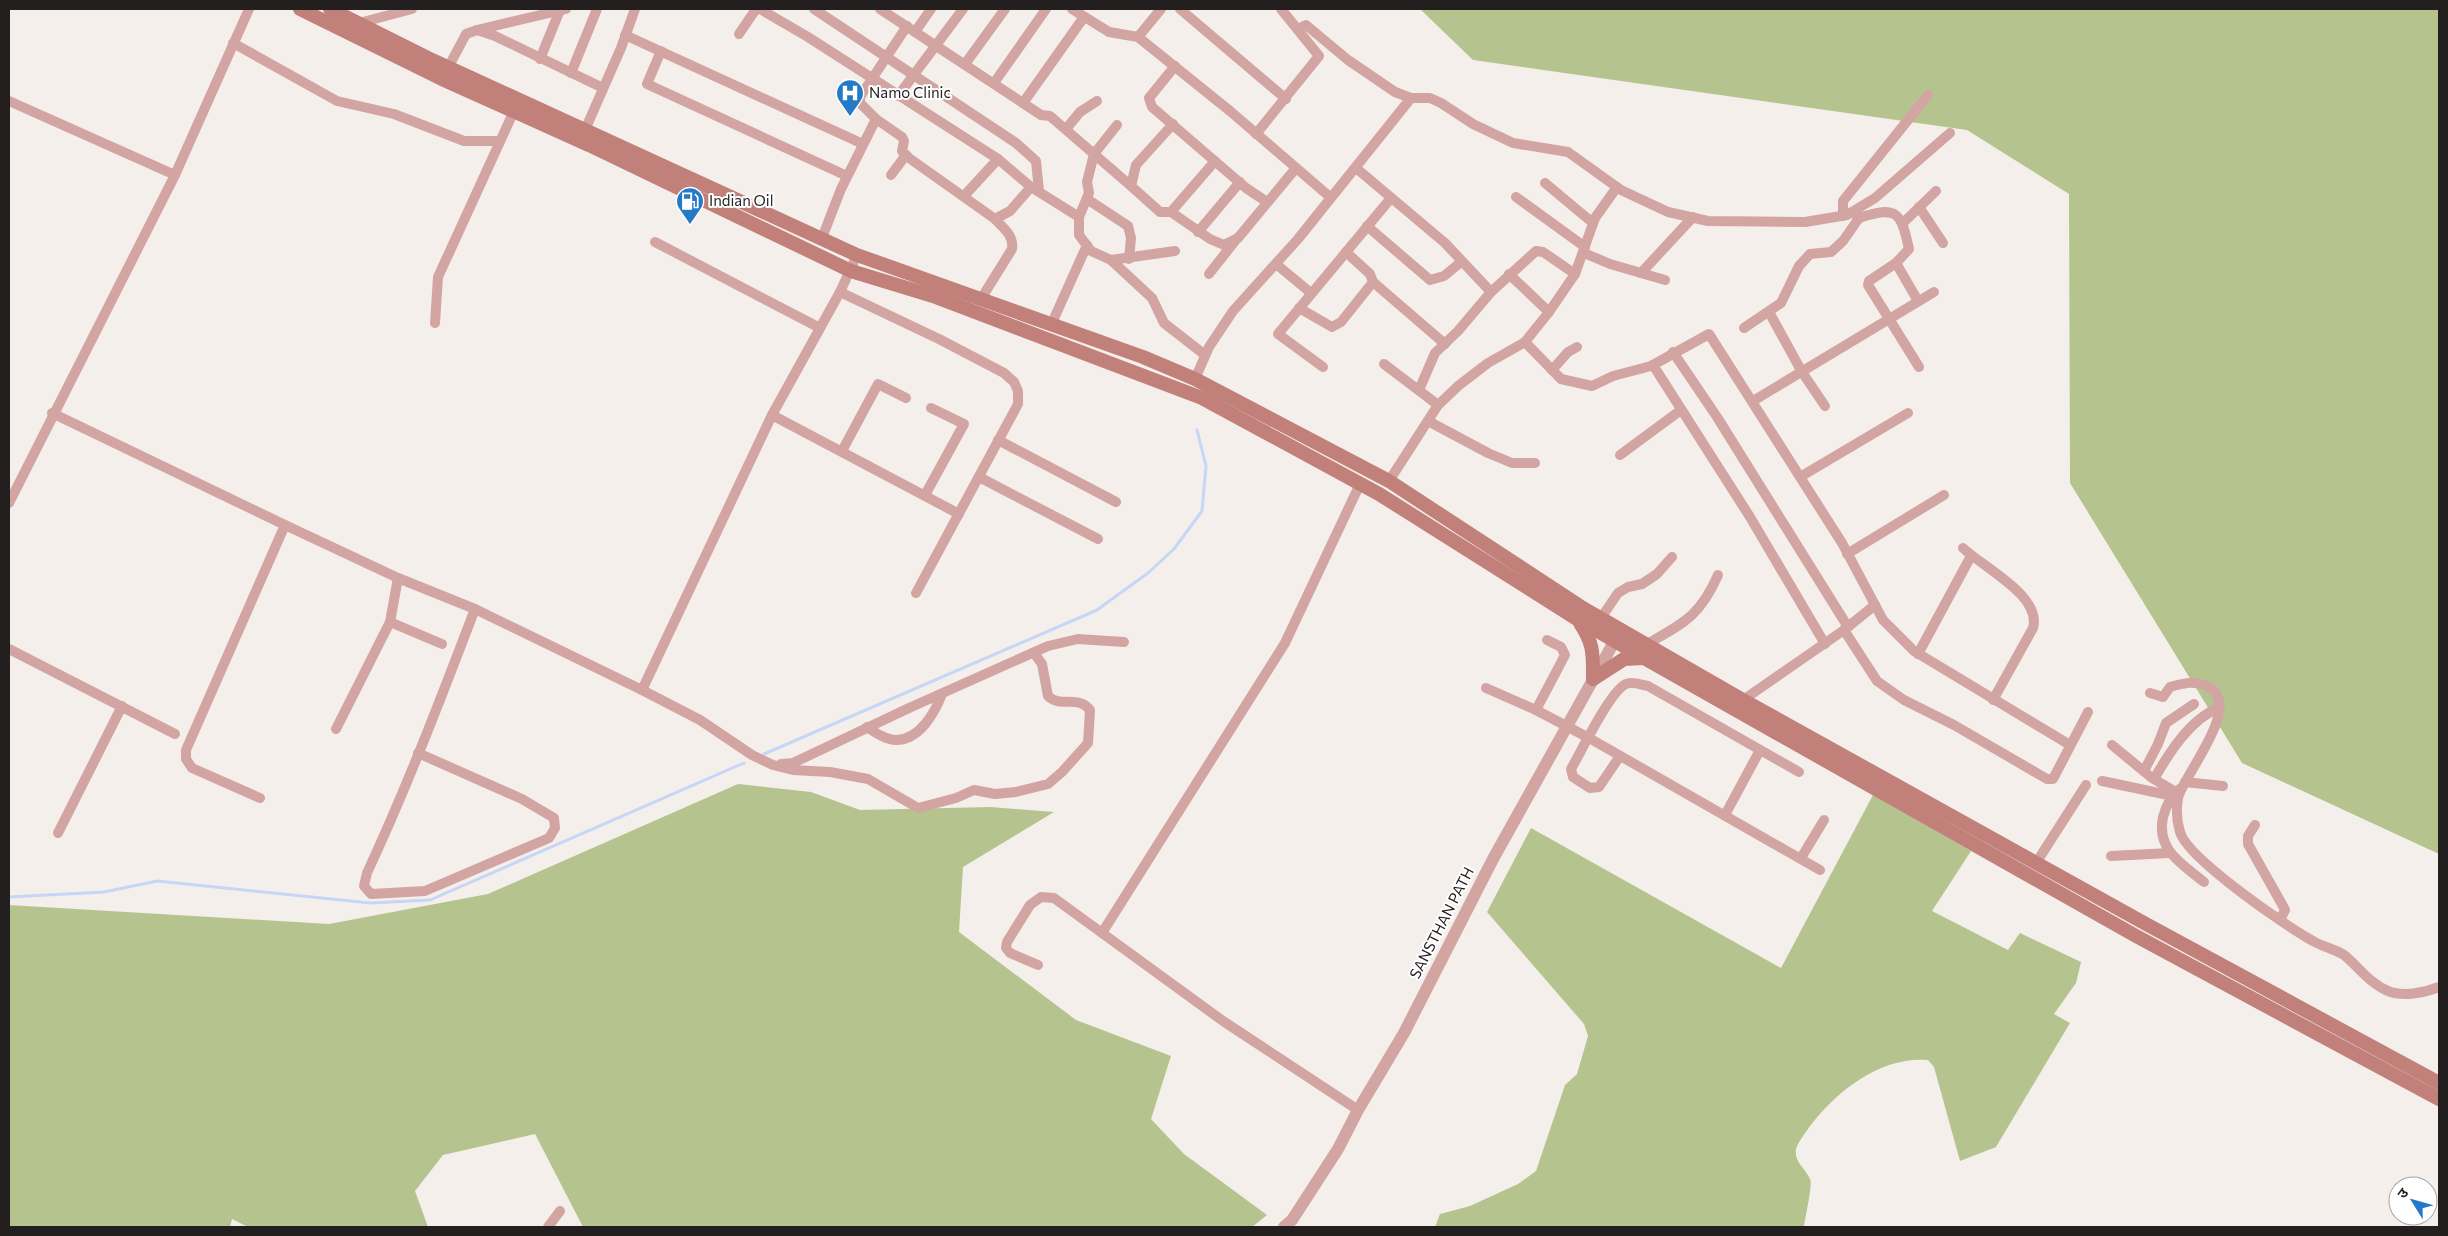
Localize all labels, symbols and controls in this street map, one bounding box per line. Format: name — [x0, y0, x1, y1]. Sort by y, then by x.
hospital icon: Namo Clinic — [835, 78, 865, 117]
place label: Namo Clinic — [869, 83, 951, 101]
fuel station icon: Indian Oil — [675, 186, 705, 225]
place label: Indian Oil — [709, 191, 774, 209]
street label: SANSTHAN PATH — [1405, 864, 1477, 981]
north arrow — [2388, 1176, 2438, 1226]
text: उ — [2393, 1184, 2412, 1201]

